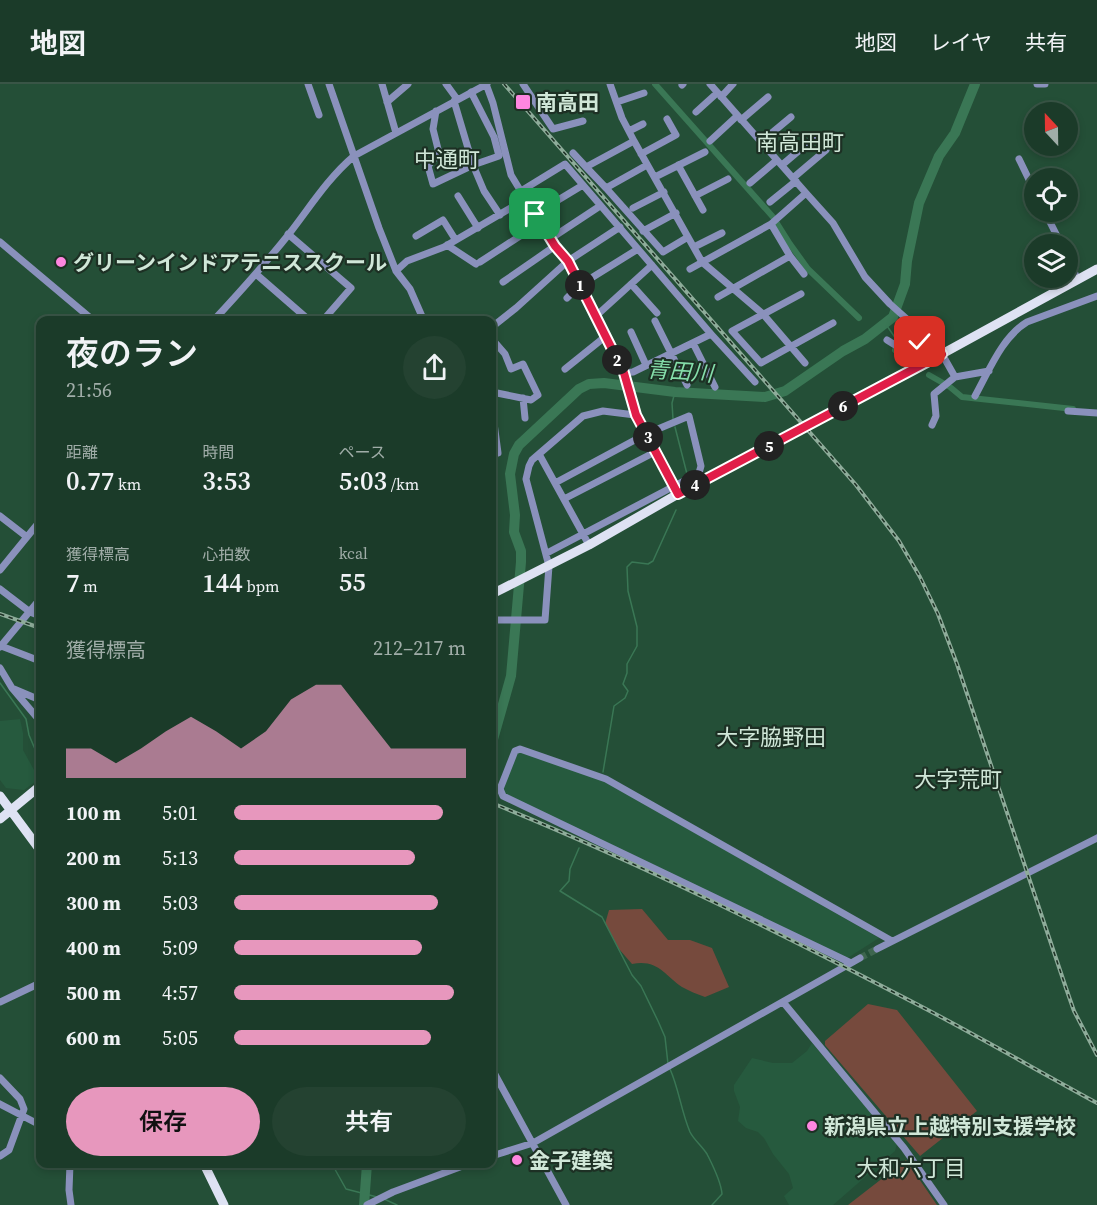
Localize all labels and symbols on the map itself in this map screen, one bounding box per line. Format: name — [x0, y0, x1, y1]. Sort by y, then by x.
place label: 南高田 — [536, 88, 599, 117]
marker: 南高田 — [514, 93, 532, 111]
north arrow — [1024, 102, 1078, 156]
district label: 南高田町 — [756, 127, 844, 157]
district label: 中通町 — [414, 144, 480, 174]
pin — [509, 188, 560, 239]
place label: グリーンインドアテニススクール — [73, 248, 387, 277]
marker: グリーンインドアテニススクール — [54, 255, 68, 269]
pin: 1 — [565, 270, 595, 300]
pin — [894, 316, 945, 367]
pin: 2 — [602, 345, 632, 375]
water label: 青田川 — [646, 354, 716, 388]
pin: 6 — [828, 391, 858, 421]
pin: 3 — [633, 422, 663, 452]
pin: 5 — [754, 431, 784, 461]
pin: 4 — [680, 470, 710, 500]
district label: 大字脇野田 — [716, 722, 826, 752]
district label: 大字荒町 — [914, 764, 1002, 794]
place label: 新潟県立上越特別支援学校 — [824, 1112, 1076, 1141]
marker: 新潟県立上越特別支援学校 — [805, 1119, 819, 1133]
place label: 金子建築 — [529, 1146, 613, 1175]
marker: 金子建築 — [510, 1153, 524, 1167]
district label: 大和六丁目 — [856, 1153, 966, 1183]

